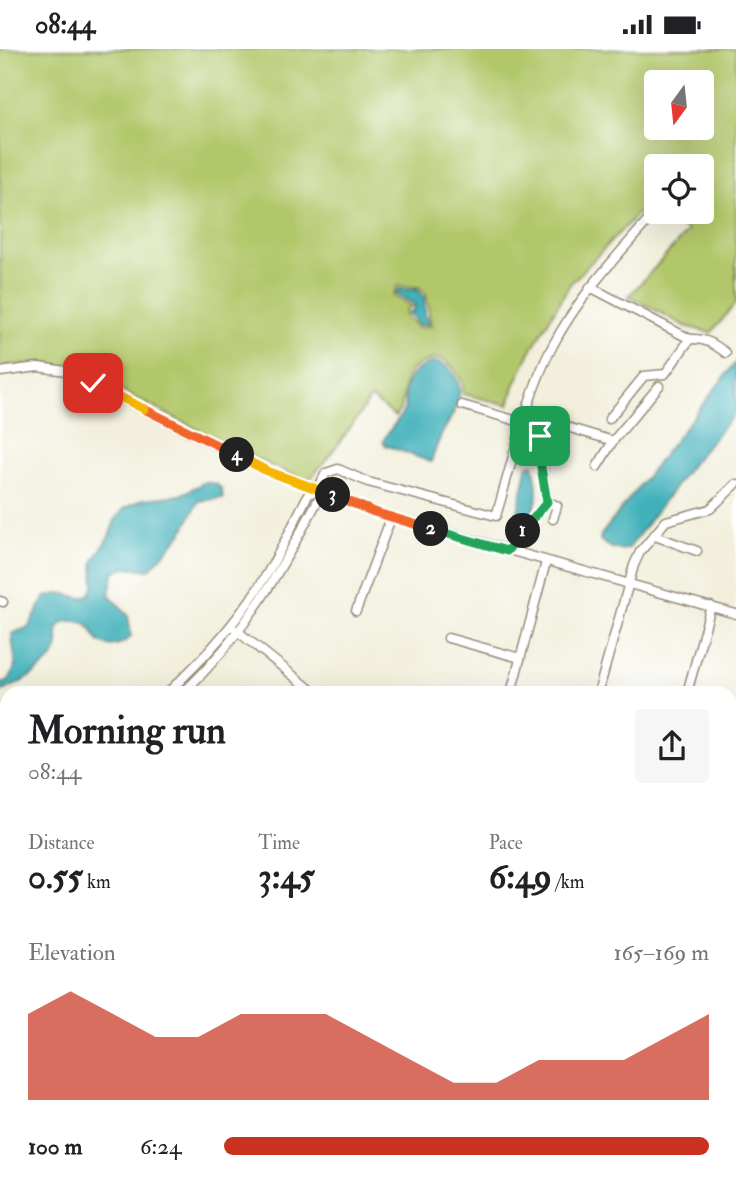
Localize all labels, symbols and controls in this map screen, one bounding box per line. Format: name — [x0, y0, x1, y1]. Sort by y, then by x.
text: 08:44 — [35, 9, 95, 41]
north arrow — [644, 70, 714, 140]
map controls — [644, 70, 714, 224]
button: locate — [644, 154, 714, 224]
pin — [63, 353, 123, 413]
icon: check — [74, 364, 112, 402]
pin — [510, 406, 570, 466]
icon: arrive — [521, 417, 559, 455]
pin: 4 — [219, 437, 254, 473]
text: 4 — [231, 442, 242, 466]
pin: 3 — [316, 477, 350, 513]
text: 3 — [329, 482, 336, 506]
pin: 2 — [414, 511, 448, 547]
pin: 1 — [505, 513, 540, 549]
text: 2 — [426, 516, 435, 540]
text: 1 — [519, 518, 526, 542]
text: Morning run — [28, 707, 226, 755]
button: share — [635, 709, 709, 783]
text: 08:44 — [28, 757, 81, 786]
text: Distance — [28, 831, 94, 855]
text: Time — [258, 831, 300, 855]
text: Pace — [489, 831, 523, 855]
text: 0.55 — [28, 855, 83, 899]
text: 3:45 — [258, 855, 315, 899]
text: 6:49 — [489, 855, 552, 899]
text: km — [83, 870, 111, 894]
text: /km — [552, 870, 584, 894]
text: Elevation — [28, 938, 116, 967]
text: 165–169 m — [613, 938, 709, 967]
text: 100 m — [28, 1132, 82, 1161]
text: 6:24 — [140, 1132, 181, 1161]

